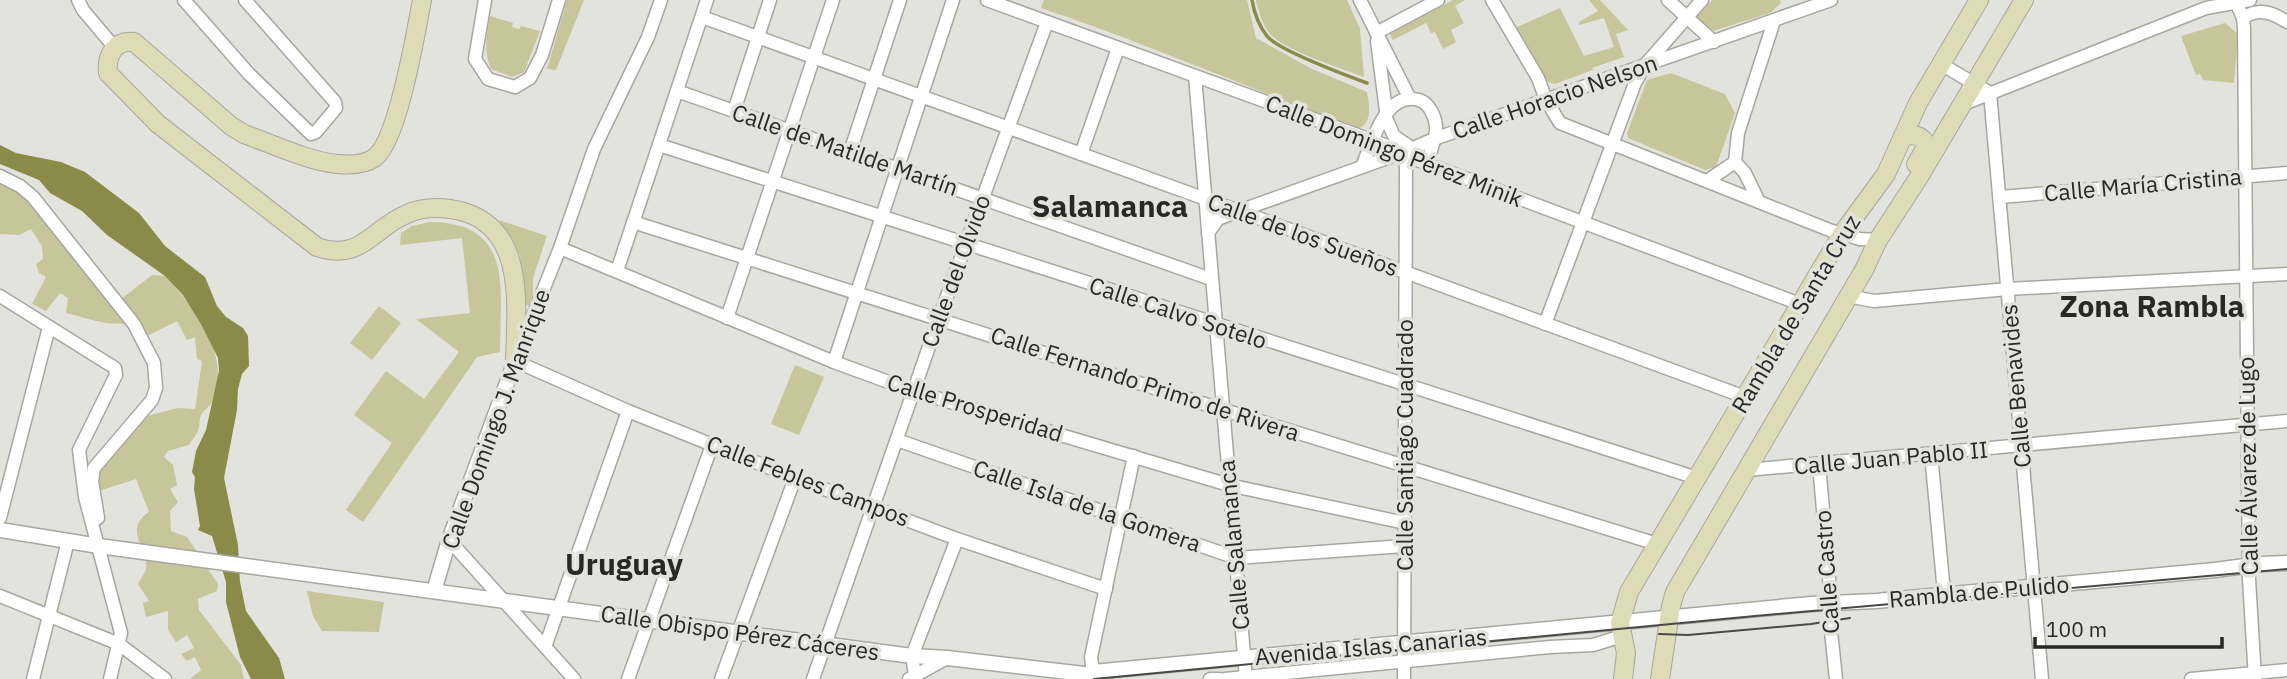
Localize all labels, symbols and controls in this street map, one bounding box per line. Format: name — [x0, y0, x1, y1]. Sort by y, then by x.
street label: Calle Horacio Nelson — [1448, 47, 1661, 145]
street label: Calle Domingo Pérez Minik — [1262, 87, 1527, 213]
street label: Calle de Matilde Martín — [728, 96, 962, 202]
street label: Calle María Cristina — [2043, 160, 2243, 208]
district label: Salamanca — [1032, 186, 1188, 225]
street label: Calle de los Sueños — [1204, 186, 1403, 282]
street label: Calle del Olvido — [914, 190, 997, 351]
street label: Rambla de Santa Cruz — [1724, 209, 1866, 418]
street label: Calle Calvo Sotelo — [1086, 269, 1271, 355]
street label: Calle Domingo J. Manrique — [434, 284, 556, 553]
district label: Zona Rambla — [2059, 286, 2245, 325]
street label: Calle Benavides — [1993, 303, 2037, 469]
street label: Calle Fernando Primo de Rivera — [987, 319, 1304, 447]
street label: Calle Santiago Cuadrado — [1389, 319, 1419, 571]
street label: Calle Álvarez de Lugo — [2230, 356, 2264, 576]
street label: Calle Prosperidad — [884, 366, 1067, 448]
street label: Calle Febles Campos — [703, 428, 914, 533]
street label: Calle Juan Pablo II — [1793, 434, 1989, 480]
street label: Calle Isla de la Gomera — [969, 452, 1205, 558]
street label: Calle Salamanca — [1211, 459, 1255, 631]
street label: Calle Castro — [1807, 509, 1845, 635]
district label: Uruguay — [565, 544, 683, 583]
street label: Rambla de Pulido — [1888, 568, 2070, 614]
street label: Calle Obispo Pérez Cáceres — [599, 598, 881, 666]
scale bar — [2035, 606, 2222, 650]
text: 100 m — [2046, 615, 2107, 643]
street label: Avenida Islas Canarias — [1254, 621, 1488, 671]

